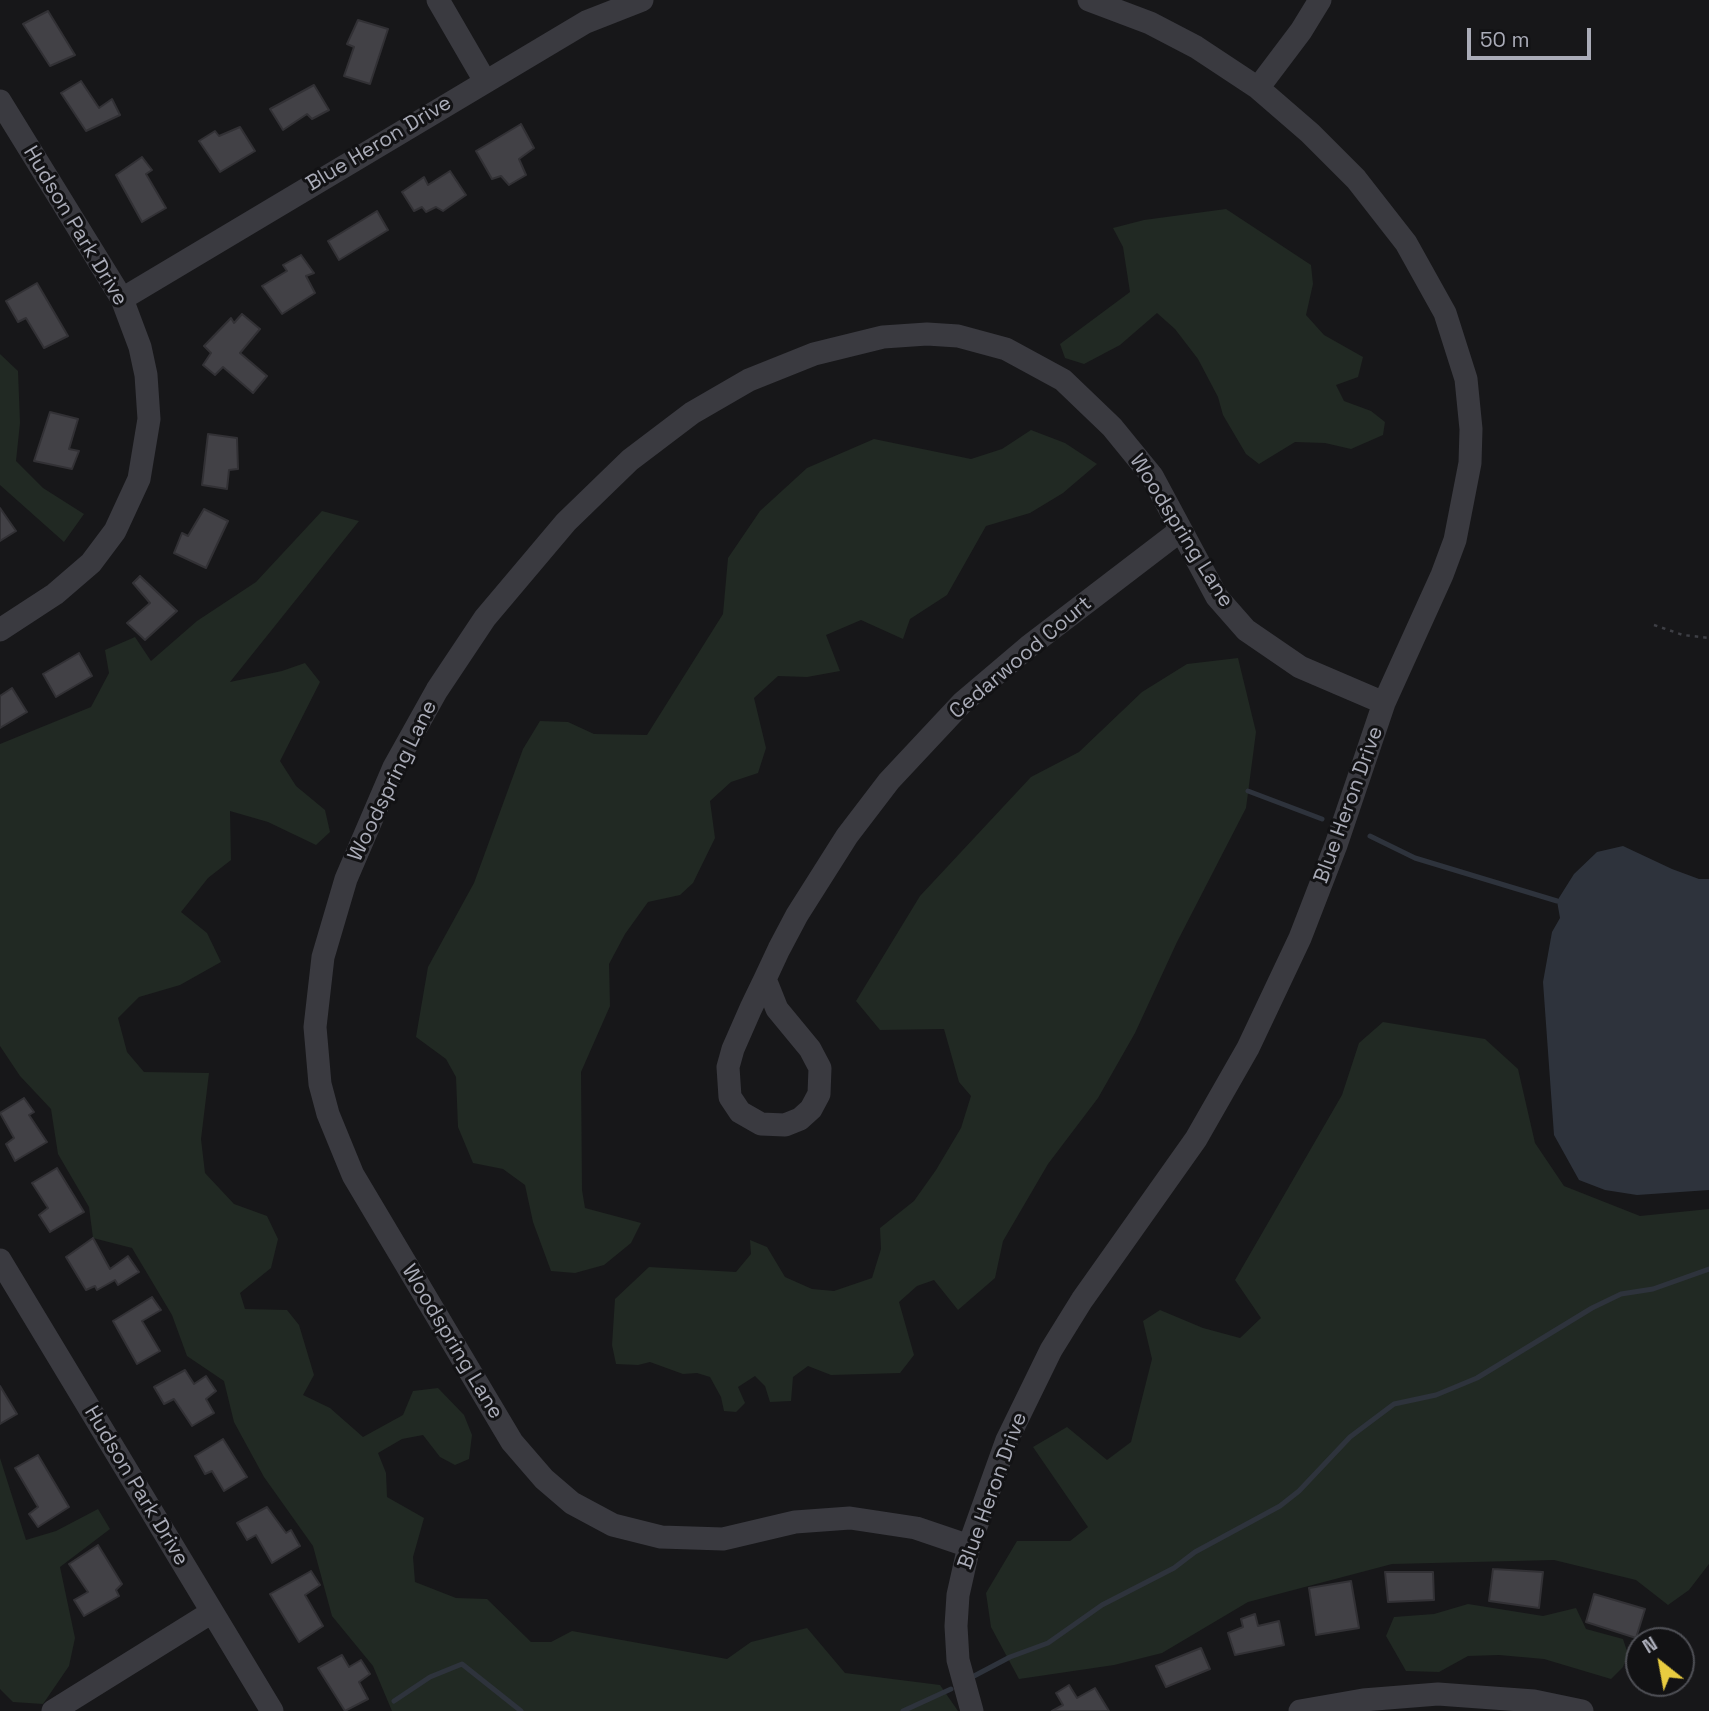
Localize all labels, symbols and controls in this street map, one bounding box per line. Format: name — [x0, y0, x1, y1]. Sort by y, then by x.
scale bar — [1471, 14, 1595, 58]
text: 50 m — [1480, 26, 1530, 53]
street label: Blue Heron Drive — [302, 91, 456, 197]
street label: Hudson Park Drive — [17, 142, 133, 310]
street label: Woodspring Lane — [1124, 450, 1238, 612]
street label: Cedarwood Court — [945, 591, 1097, 725]
street label: Woodspring Lane — [343, 696, 443, 866]
street label: Blue Heron Drive — [1309, 723, 1389, 887]
street label: Woodspring Lane — [396, 1260, 508, 1424]
street label: Hudson Park Drive — [78, 1402, 194, 1570]
street label: Blue Heron Drive — [953, 1409, 1033, 1573]
north arrow — [1625, 1627, 1695, 1697]
text: N — [1638, 1631, 1662, 1659]

